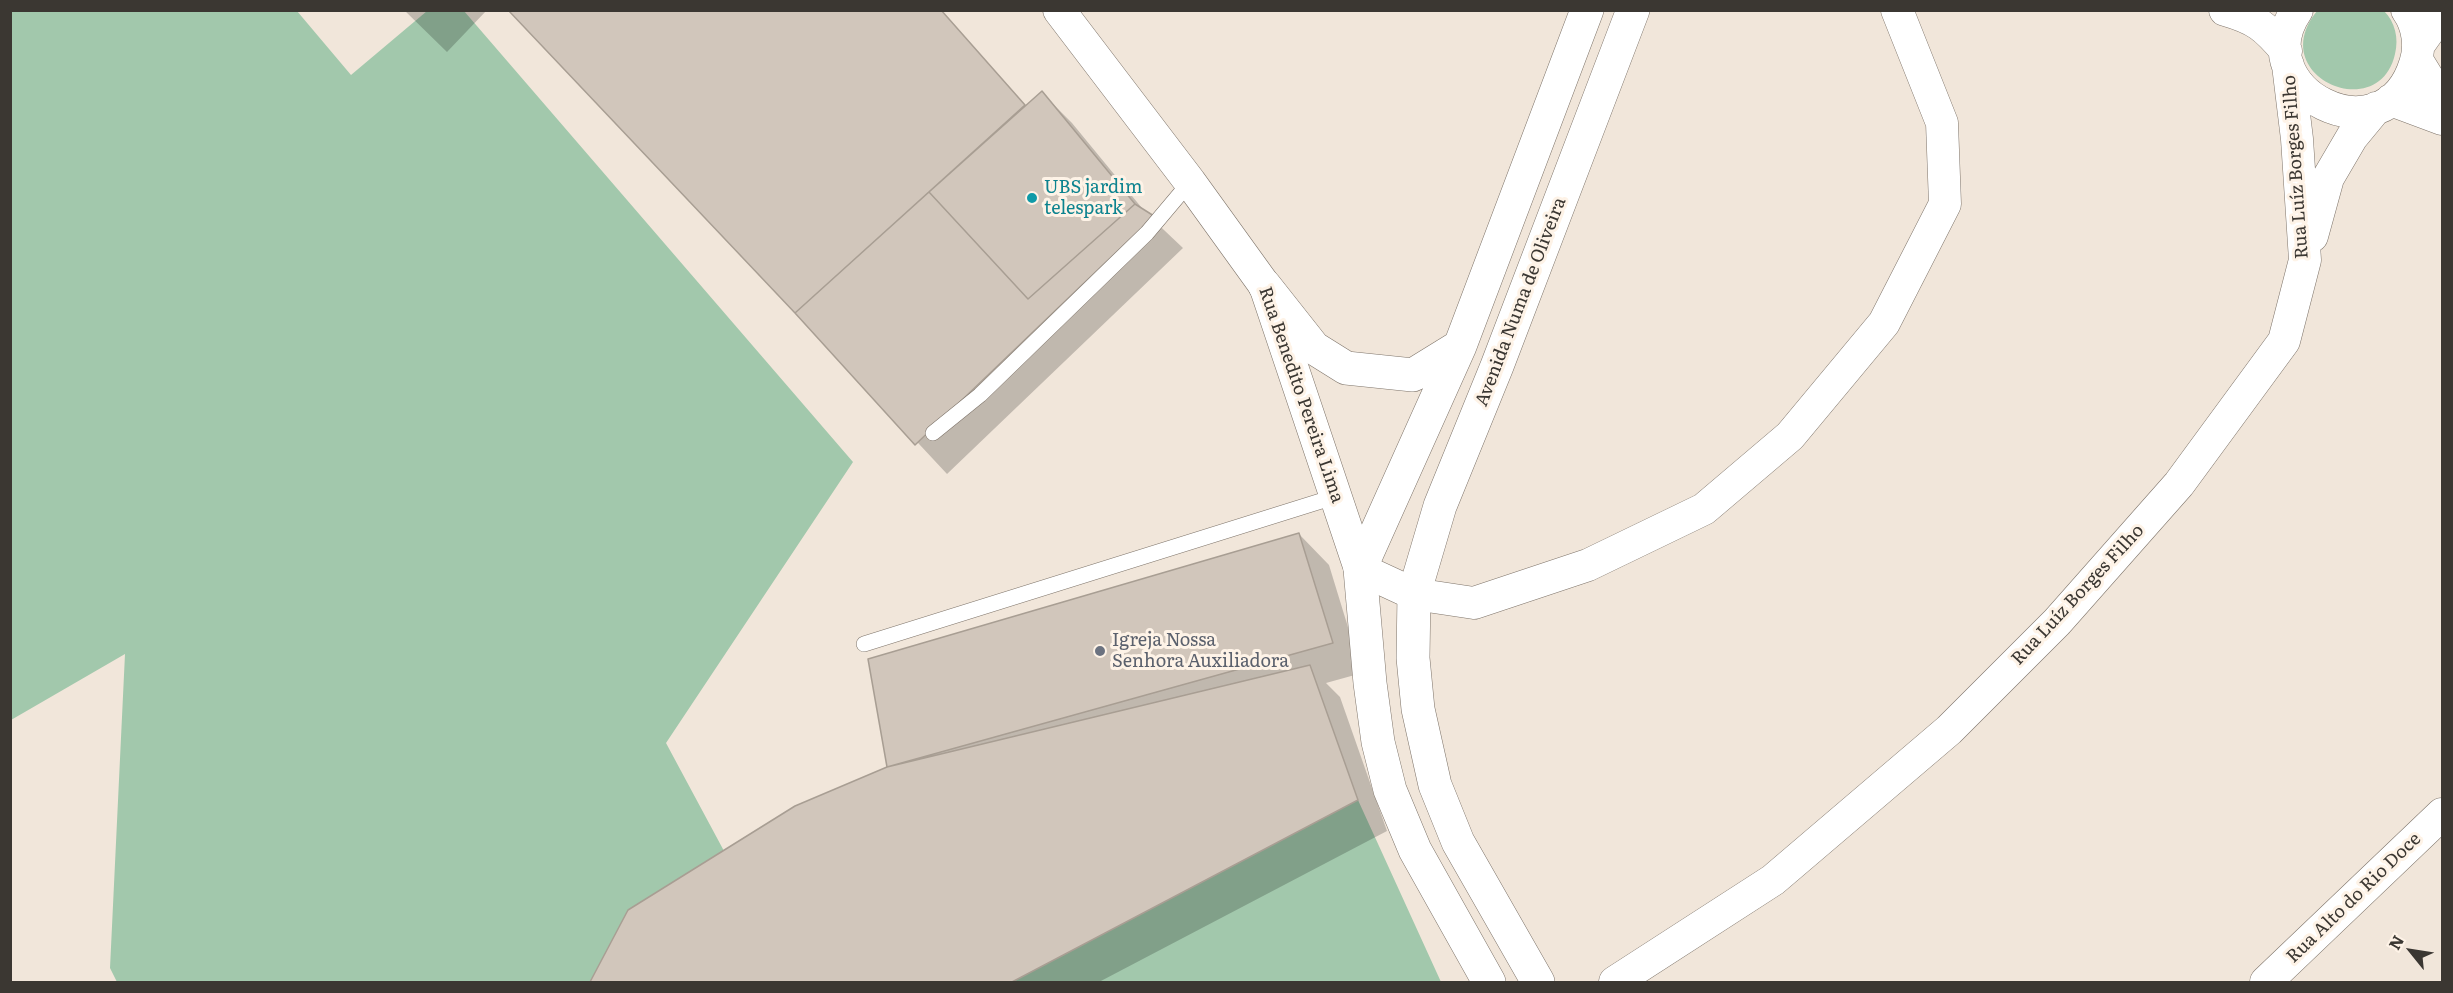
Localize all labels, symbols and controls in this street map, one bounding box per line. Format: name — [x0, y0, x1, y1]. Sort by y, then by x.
street label: Rua Luíz Borges Filho — [2279, 74, 2313, 260]
place label: UBS jardim telespark — [1044, 177, 1142, 219]
marker: UBS jardim telespark — [1025, 191, 1039, 205]
street label: Avenida Numa de Oliveira — [1471, 194, 1571, 410]
street label: Rua Benedito Pereira Lima — [1254, 284, 1348, 506]
street label: Rua Luíz Borges Filho — [2007, 520, 2149, 670]
place label: Igreja Nossa Senhora Auxiliadora — [1112, 630, 1289, 672]
marker: Igreja Nossa Senhora Auxiliadora — [1093, 644, 1107, 658]
street label: Rua Alto do Rio Doce — [2282, 828, 2426, 968]
north arrow — [2381, 921, 2441, 981]
text: N — [2382, 930, 2409, 954]

